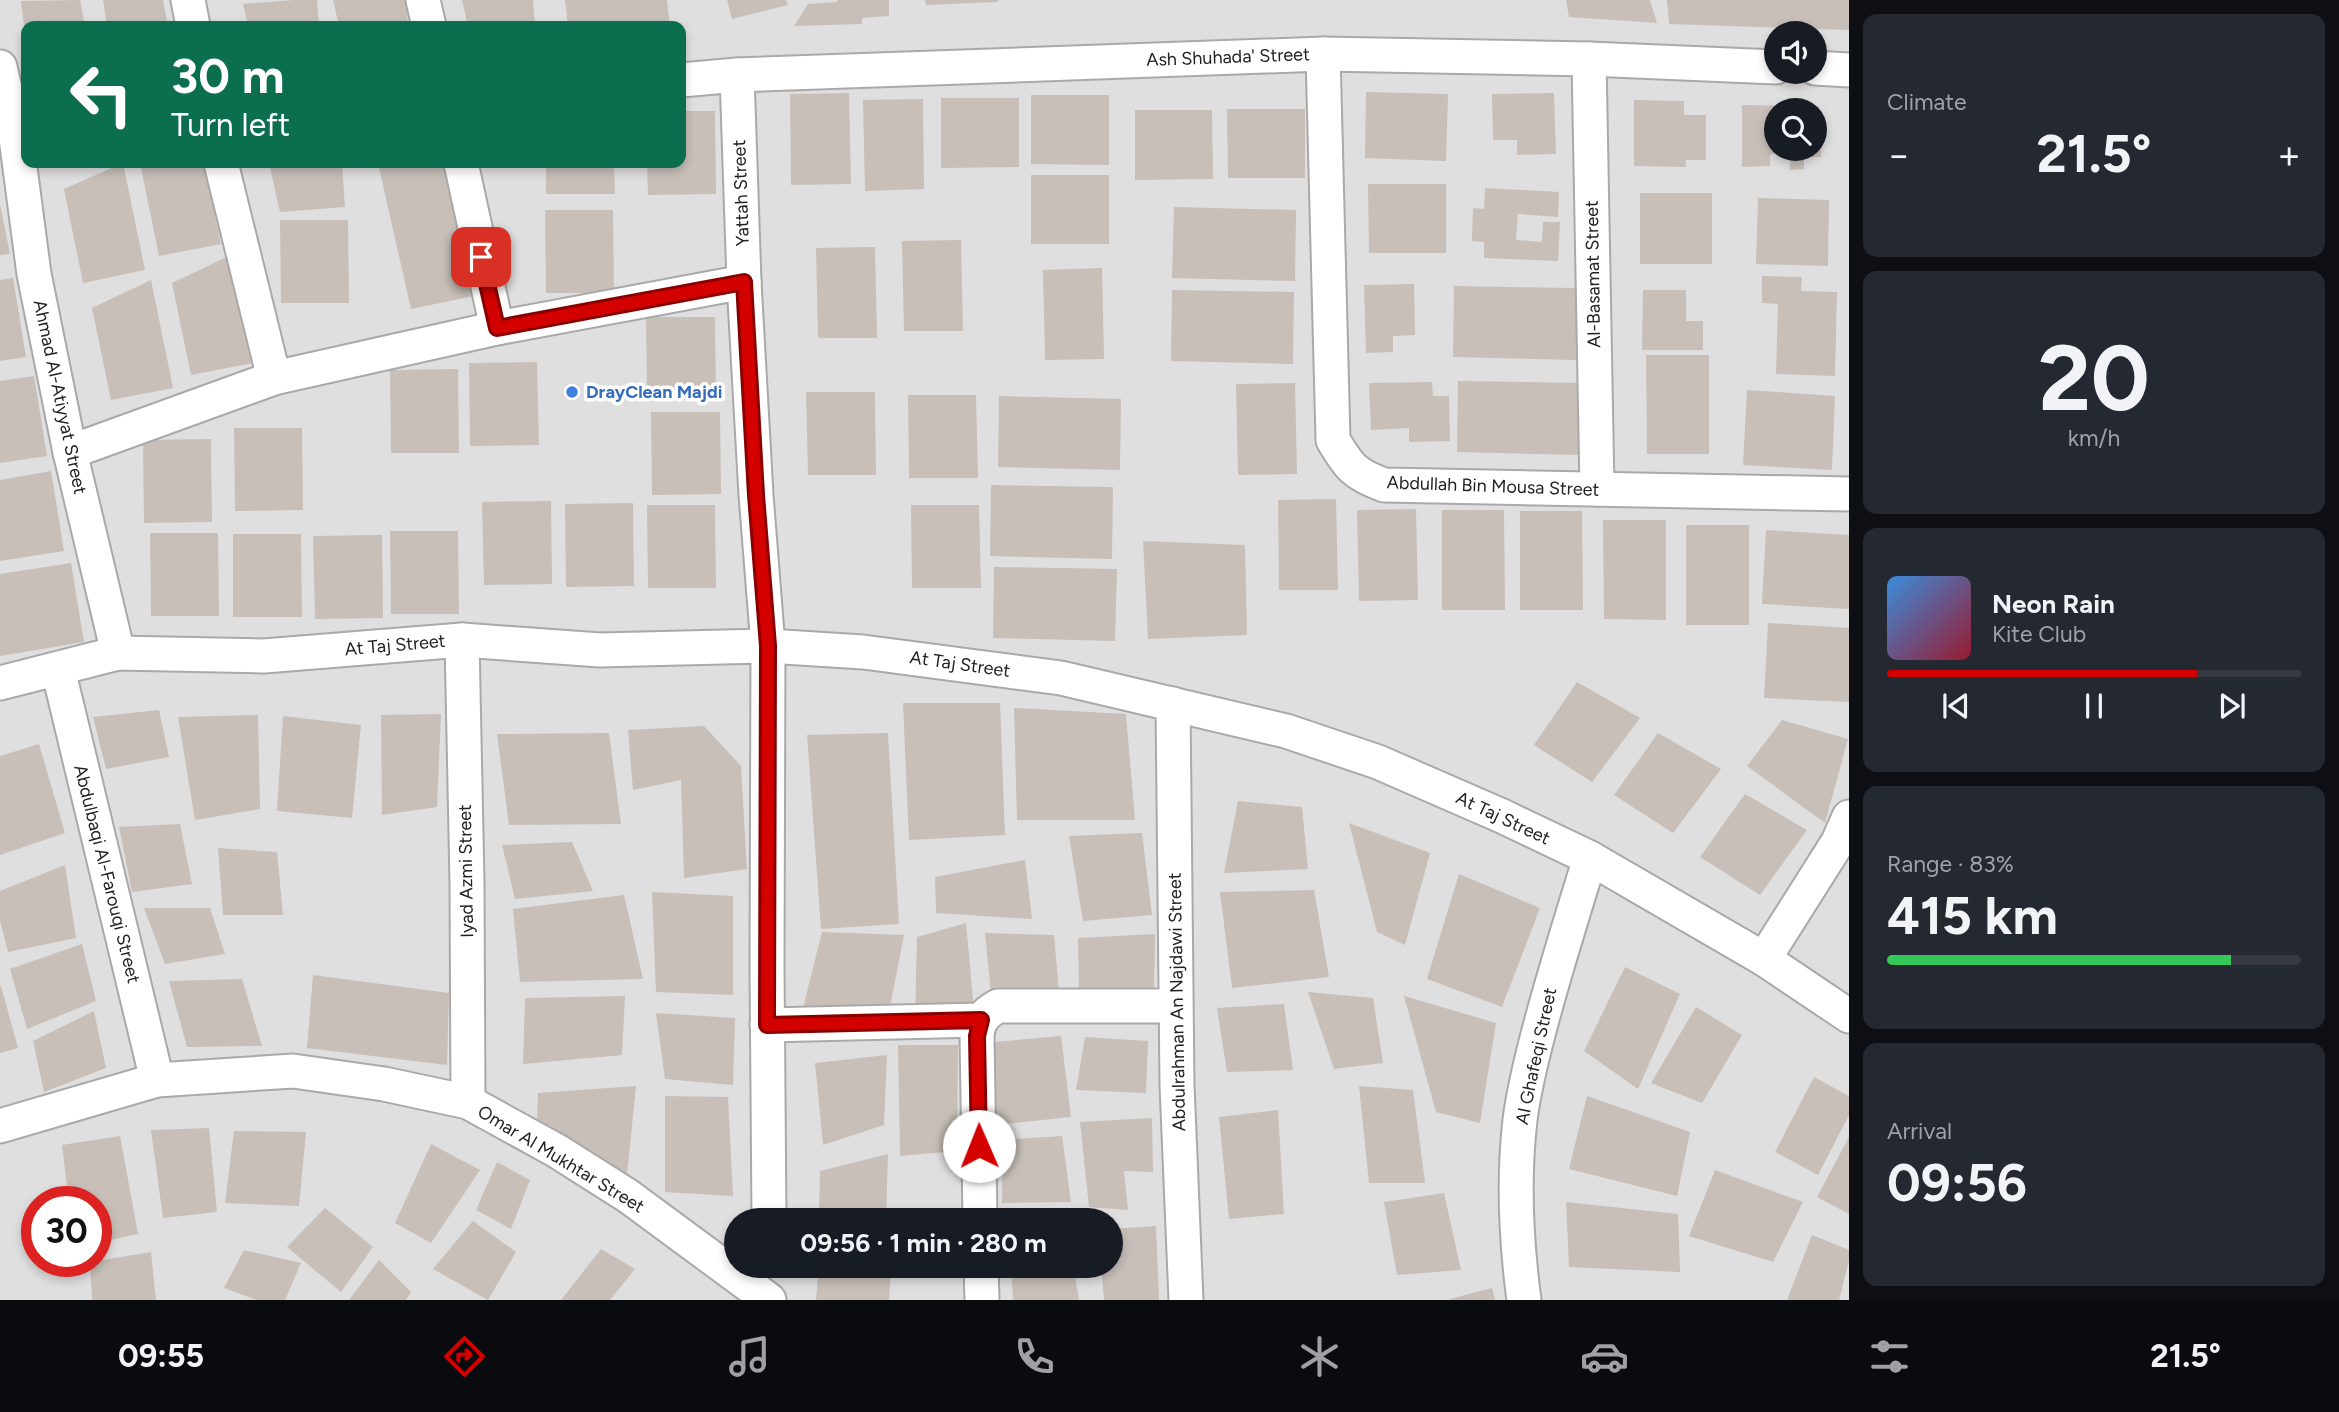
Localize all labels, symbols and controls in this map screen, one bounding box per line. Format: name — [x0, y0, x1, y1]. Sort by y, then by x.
map controls — [1764, 21, 1827, 161]
button: sound — [1764, 21, 1827, 84]
street label: Ash Shuhada' Street — [1146, 43, 1310, 71]
text: 30 m — [171, 46, 284, 105]
icon: left — [56, 49, 147, 140]
text: Climate — [1887, 88, 1966, 116]
button: search — [1764, 98, 1827, 161]
text: Turn left — [171, 106, 290, 144]
text: 21.5° — [2037, 123, 2151, 185]
text: − — [1887, 132, 1911, 178]
text: + — [2277, 132, 2301, 178]
street label: Yattah Street — [728, 139, 754, 247]
street label: Al-Basamat Street — [1581, 200, 1605, 348]
pin — [451, 227, 511, 287]
icon: arrive — [462, 238, 500, 276]
street label: Ahmad Al-Atiyyat Street — [29, 298, 91, 496]
text: 20 — [2038, 324, 2150, 433]
place label: DrayClean Majdi — [586, 381, 722, 403]
marker: DrayClean Majdi — [564, 384, 580, 400]
text: km/h — [2068, 424, 2120, 452]
street label: Abdullah Bin Mousa Street — [1386, 471, 1600, 501]
text: Neon Rain — [1992, 588, 2115, 620]
text: Kite Club — [1992, 620, 2086, 648]
street label: At Taj Street — [344, 630, 447, 660]
street label: At Taj Street — [908, 646, 1012, 682]
icon: previous — [1937, 687, 1975, 725]
icon: pause — [2075, 687, 2113, 725]
icon: next — [2213, 687, 2251, 725]
street label: Abdulbaqi Al-Farouqi Street — [69, 762, 145, 986]
street label: At Taj Street — [1453, 787, 1554, 849]
street label: Iyad Azmi Street — [454, 804, 478, 938]
text: Range · 83% — [1887, 850, 2014, 878]
street label: Abdulrahman An Najdawi Street — [1164, 872, 1190, 1132]
text: 415 km — [1887, 885, 2058, 947]
street label: Al Ghafeqi Street — [1511, 985, 1561, 1126]
street label: Omar Al Mukhtar Street — [474, 1101, 648, 1218]
position arrow — [942, 1109, 1016, 1183]
text: Arrival — [1887, 1117, 1952, 1145]
text: 09:56 — [1887, 1152, 2027, 1214]
speed limit sign: 30 — [21, 1186, 112, 1277]
text: 09:56 · 1 min · 280 m — [800, 1227, 1047, 1259]
icon: directions — [440, 1332, 489, 1381]
icon: music — [725, 1332, 774, 1381]
icon: phone — [1010, 1332, 1059, 1381]
icon: climate — [1295, 1332, 1344, 1381]
icon: car — [1580, 1332, 1629, 1381]
icon: filters — [1865, 1332, 1914, 1381]
text: 09:55 — [118, 1337, 204, 1375]
text: 21.5° — [2150, 1337, 2221, 1375]

